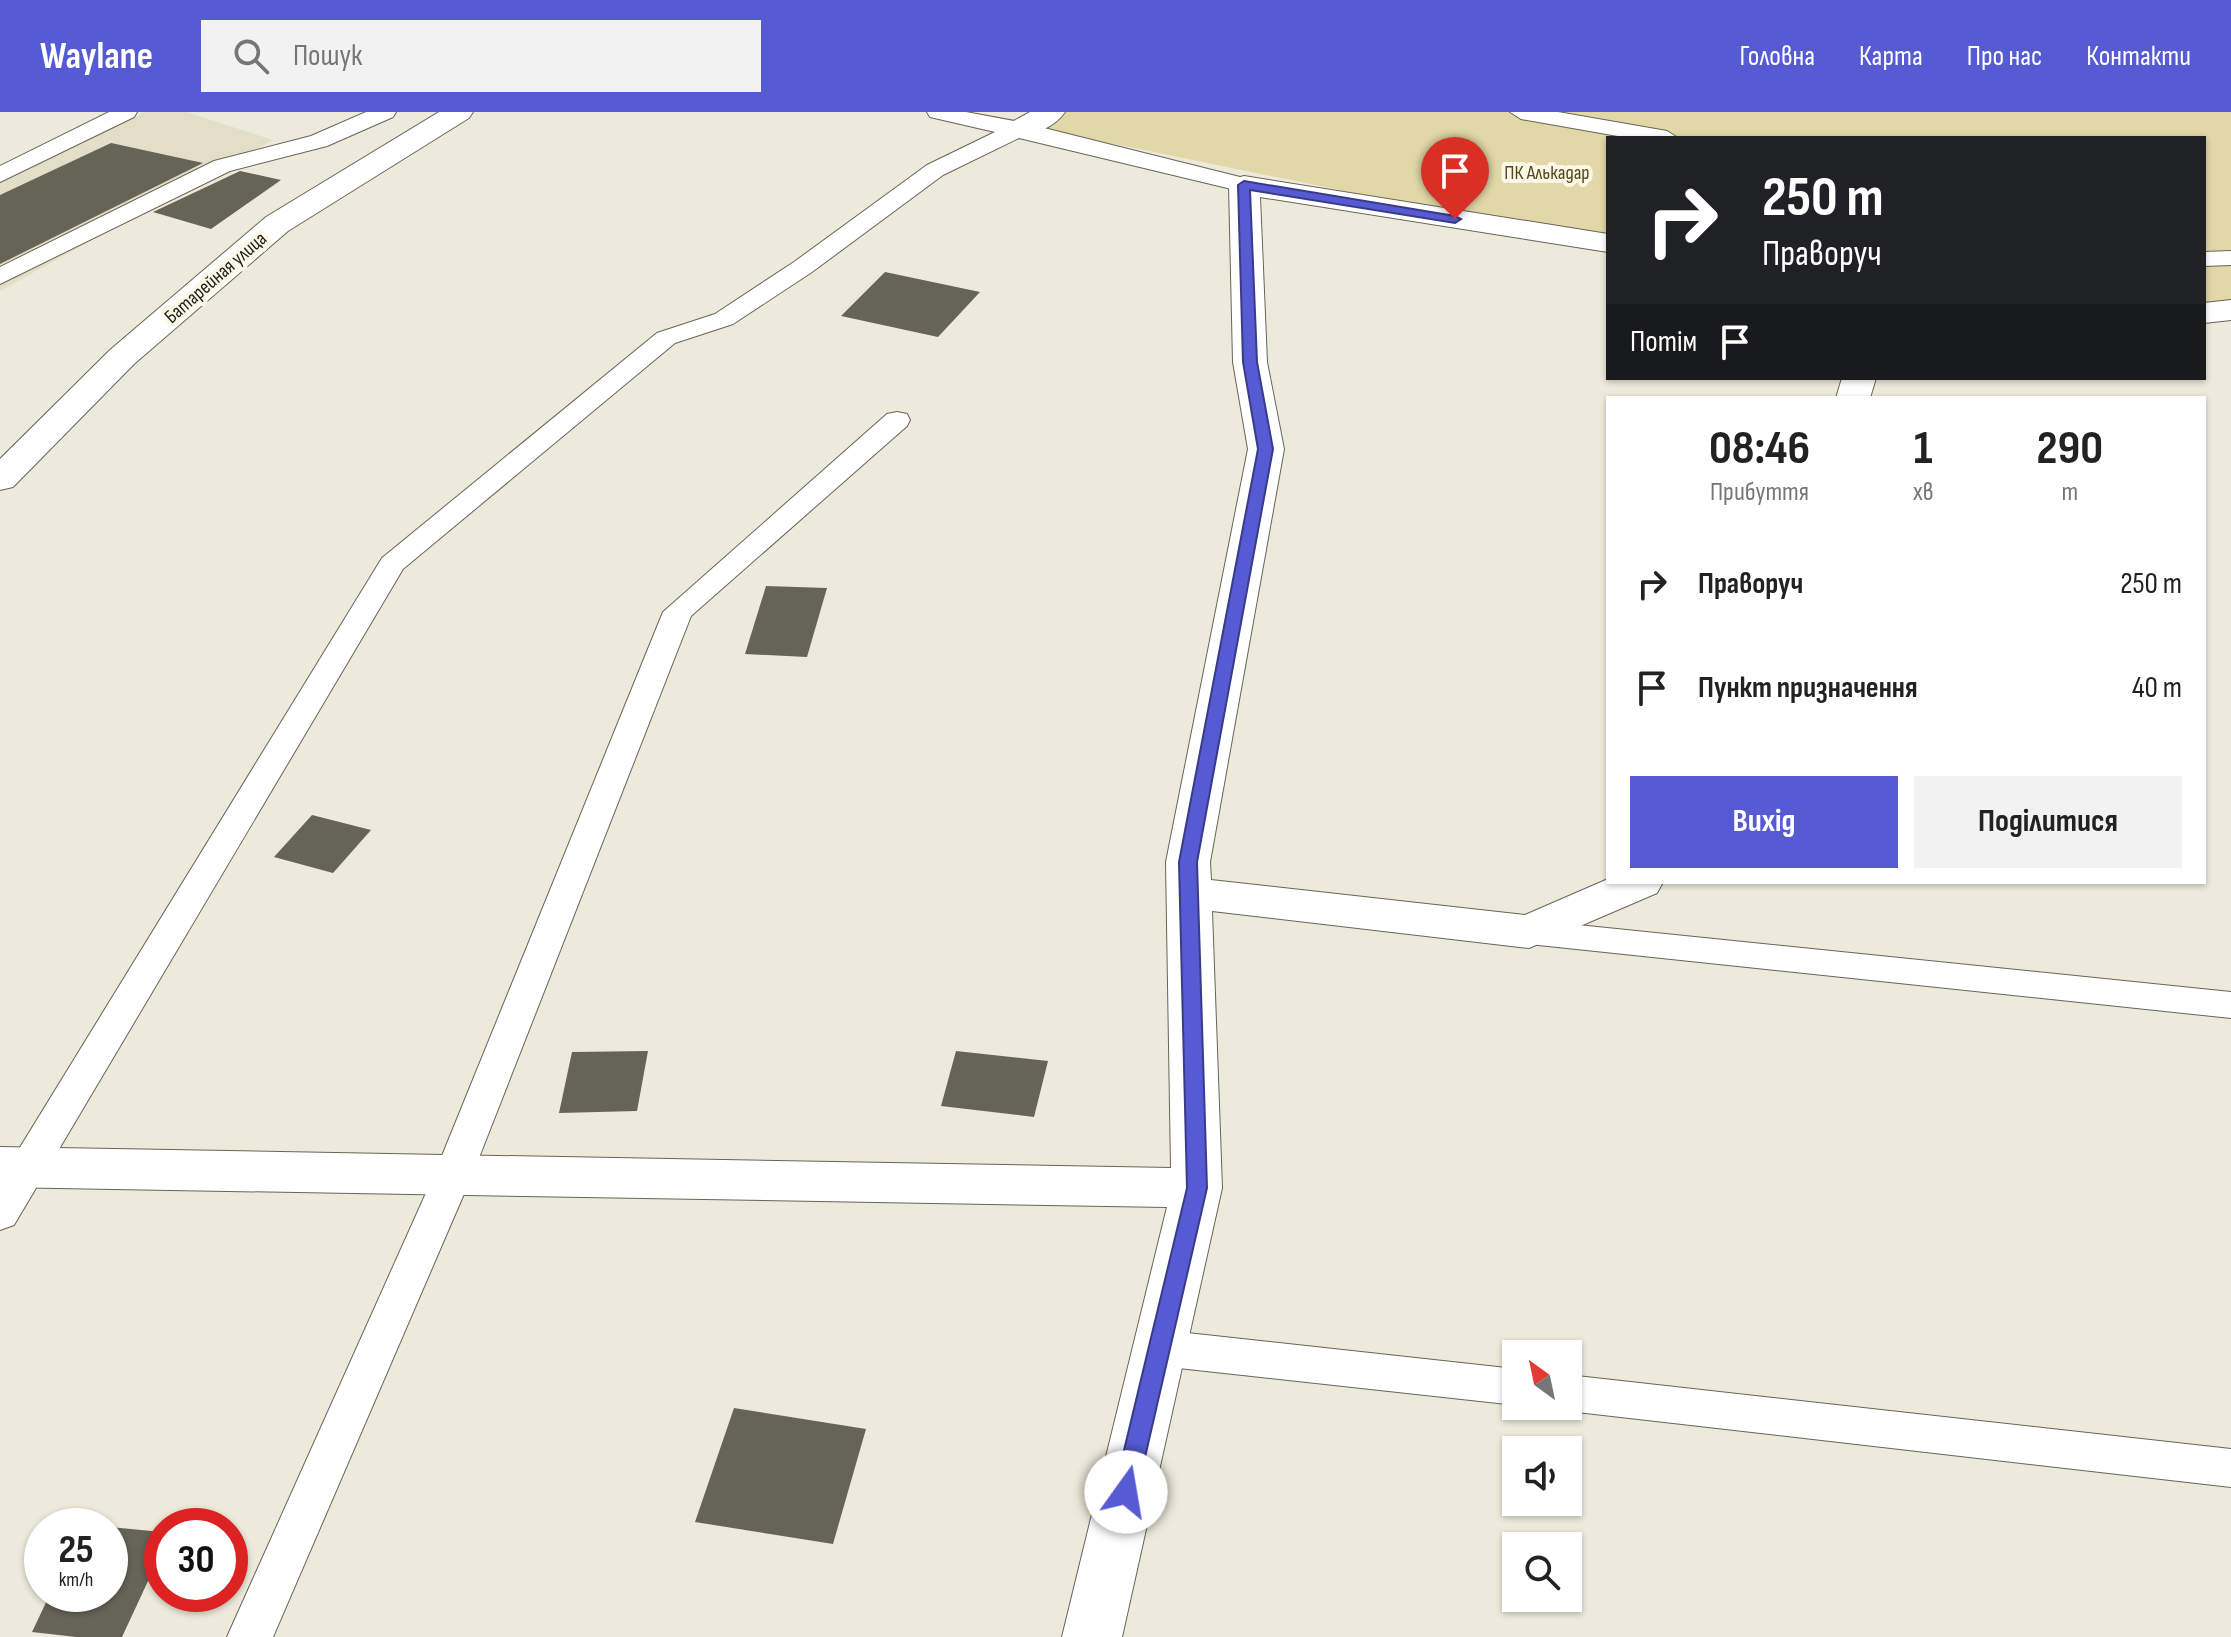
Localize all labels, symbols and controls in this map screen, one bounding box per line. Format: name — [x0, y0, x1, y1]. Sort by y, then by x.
search box — [201, 20, 761, 92]
text: Waylane — [40, 34, 153, 79]
icon: search — [229, 34, 273, 78]
text: Пошук — [293, 38, 362, 74]
text: Головна — [1739, 40, 1815, 73]
text: Карта — [1859, 40, 1923, 73]
text: Про нас — [1967, 40, 2042, 73]
text: Контакти — [2086, 40, 2191, 73]
pin — [1421, 137, 1489, 219]
icon: arrive — [1433, 149, 1477, 193]
park label: ПК Алькадар — [1504, 161, 1590, 185]
text: 250 m — [1762, 165, 1884, 232]
icon: right — [1630, 168, 1734, 272]
street label: Батарейная улица — [160, 227, 272, 329]
text: Праворуч — [1762, 233, 1882, 276]
icon: arrive — [1713, 320, 1757, 364]
text: Потім — [1630, 324, 1697, 360]
text: 08:46 — [1709, 420, 1810, 477]
text: 1 — [1914, 420, 1933, 477]
text: 290 — [2036, 420, 2103, 477]
text: Прибуття — [1710, 477, 1809, 508]
text: хв — [1913, 477, 1934, 508]
text: m — [2061, 477, 2078, 508]
icon: right — [1630, 562, 1674, 606]
text: Праворуч — [1698, 566, 1803, 602]
text: 250 m — [2120, 566, 2182, 602]
icon: arrive — [1630, 666, 1674, 710]
text: Пункт призначення — [1698, 670, 1918, 706]
text: 40 m — [2132, 670, 2182, 706]
button: Вихід — [1630, 776, 1898, 868]
button: Поділитися — [1914, 776, 2182, 868]
north arrow — [1502, 1340, 1582, 1420]
map controls — [1502, 1340, 1582, 1612]
button: sound — [1502, 1436, 1582, 1516]
position arrow — [1084, 1450, 1168, 1534]
speed limit sign: 30 — [144, 1508, 248, 1612]
text: 25 — [58, 1526, 94, 1574]
button: search — [1502, 1532, 1582, 1612]
text: km/h — [59, 1568, 93, 1592]

